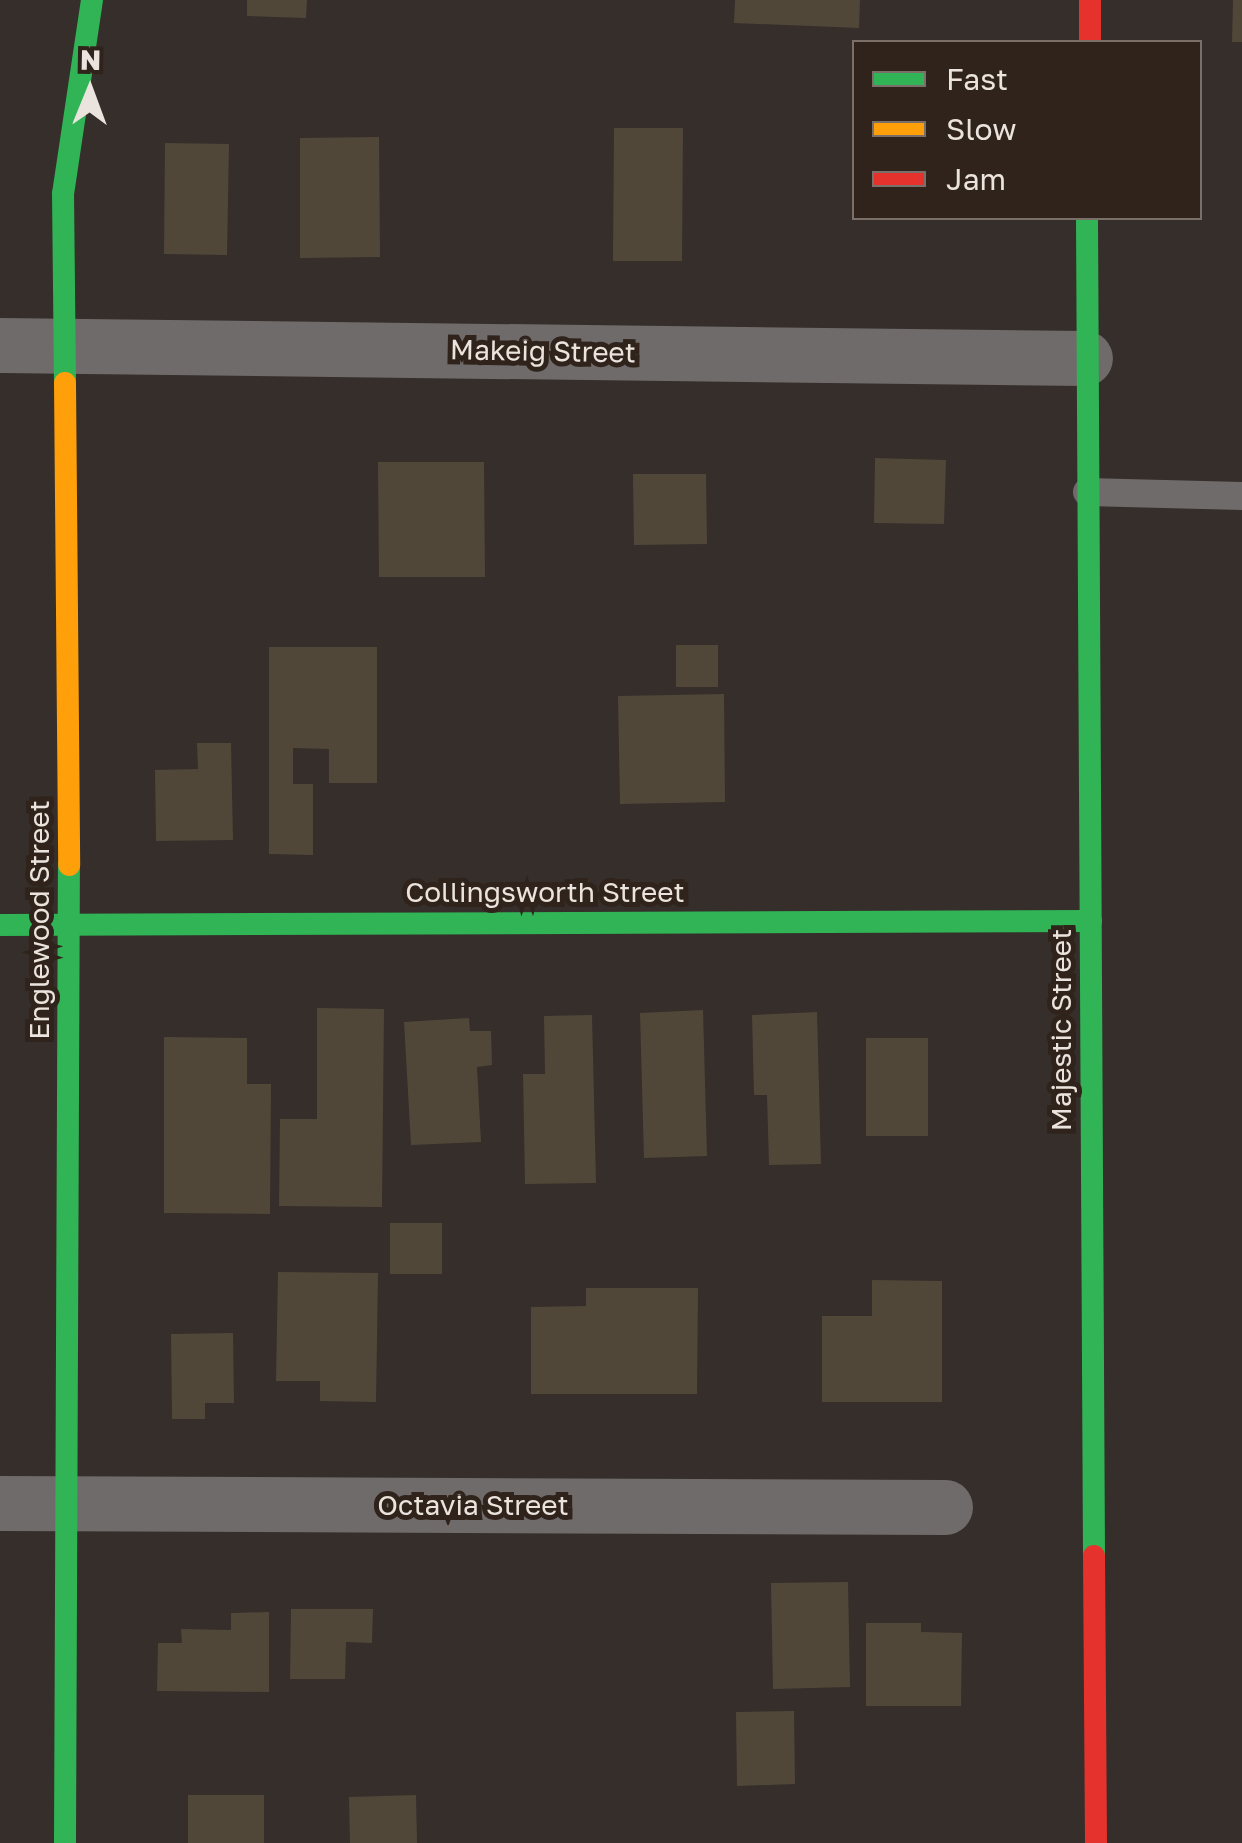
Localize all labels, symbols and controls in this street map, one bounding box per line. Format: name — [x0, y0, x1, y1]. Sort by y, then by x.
north arrow — [40, 40, 140, 140]
legend — [852, 40, 1202, 220]
text: N — [80, 43, 101, 76]
text: Fast — [946, 61, 1008, 97]
text: Slow — [946, 111, 1017, 147]
text: Jam — [946, 161, 1006, 197]
street label: Makeig Street — [450, 333, 636, 369]
street label: Englewood Street — [22, 800, 56, 1040]
street label: Collingsworth Street — [405, 875, 685, 909]
street label: Majestic Street — [1044, 929, 1078, 1131]
street label: Octavia Street — [377, 1488, 569, 1522]

